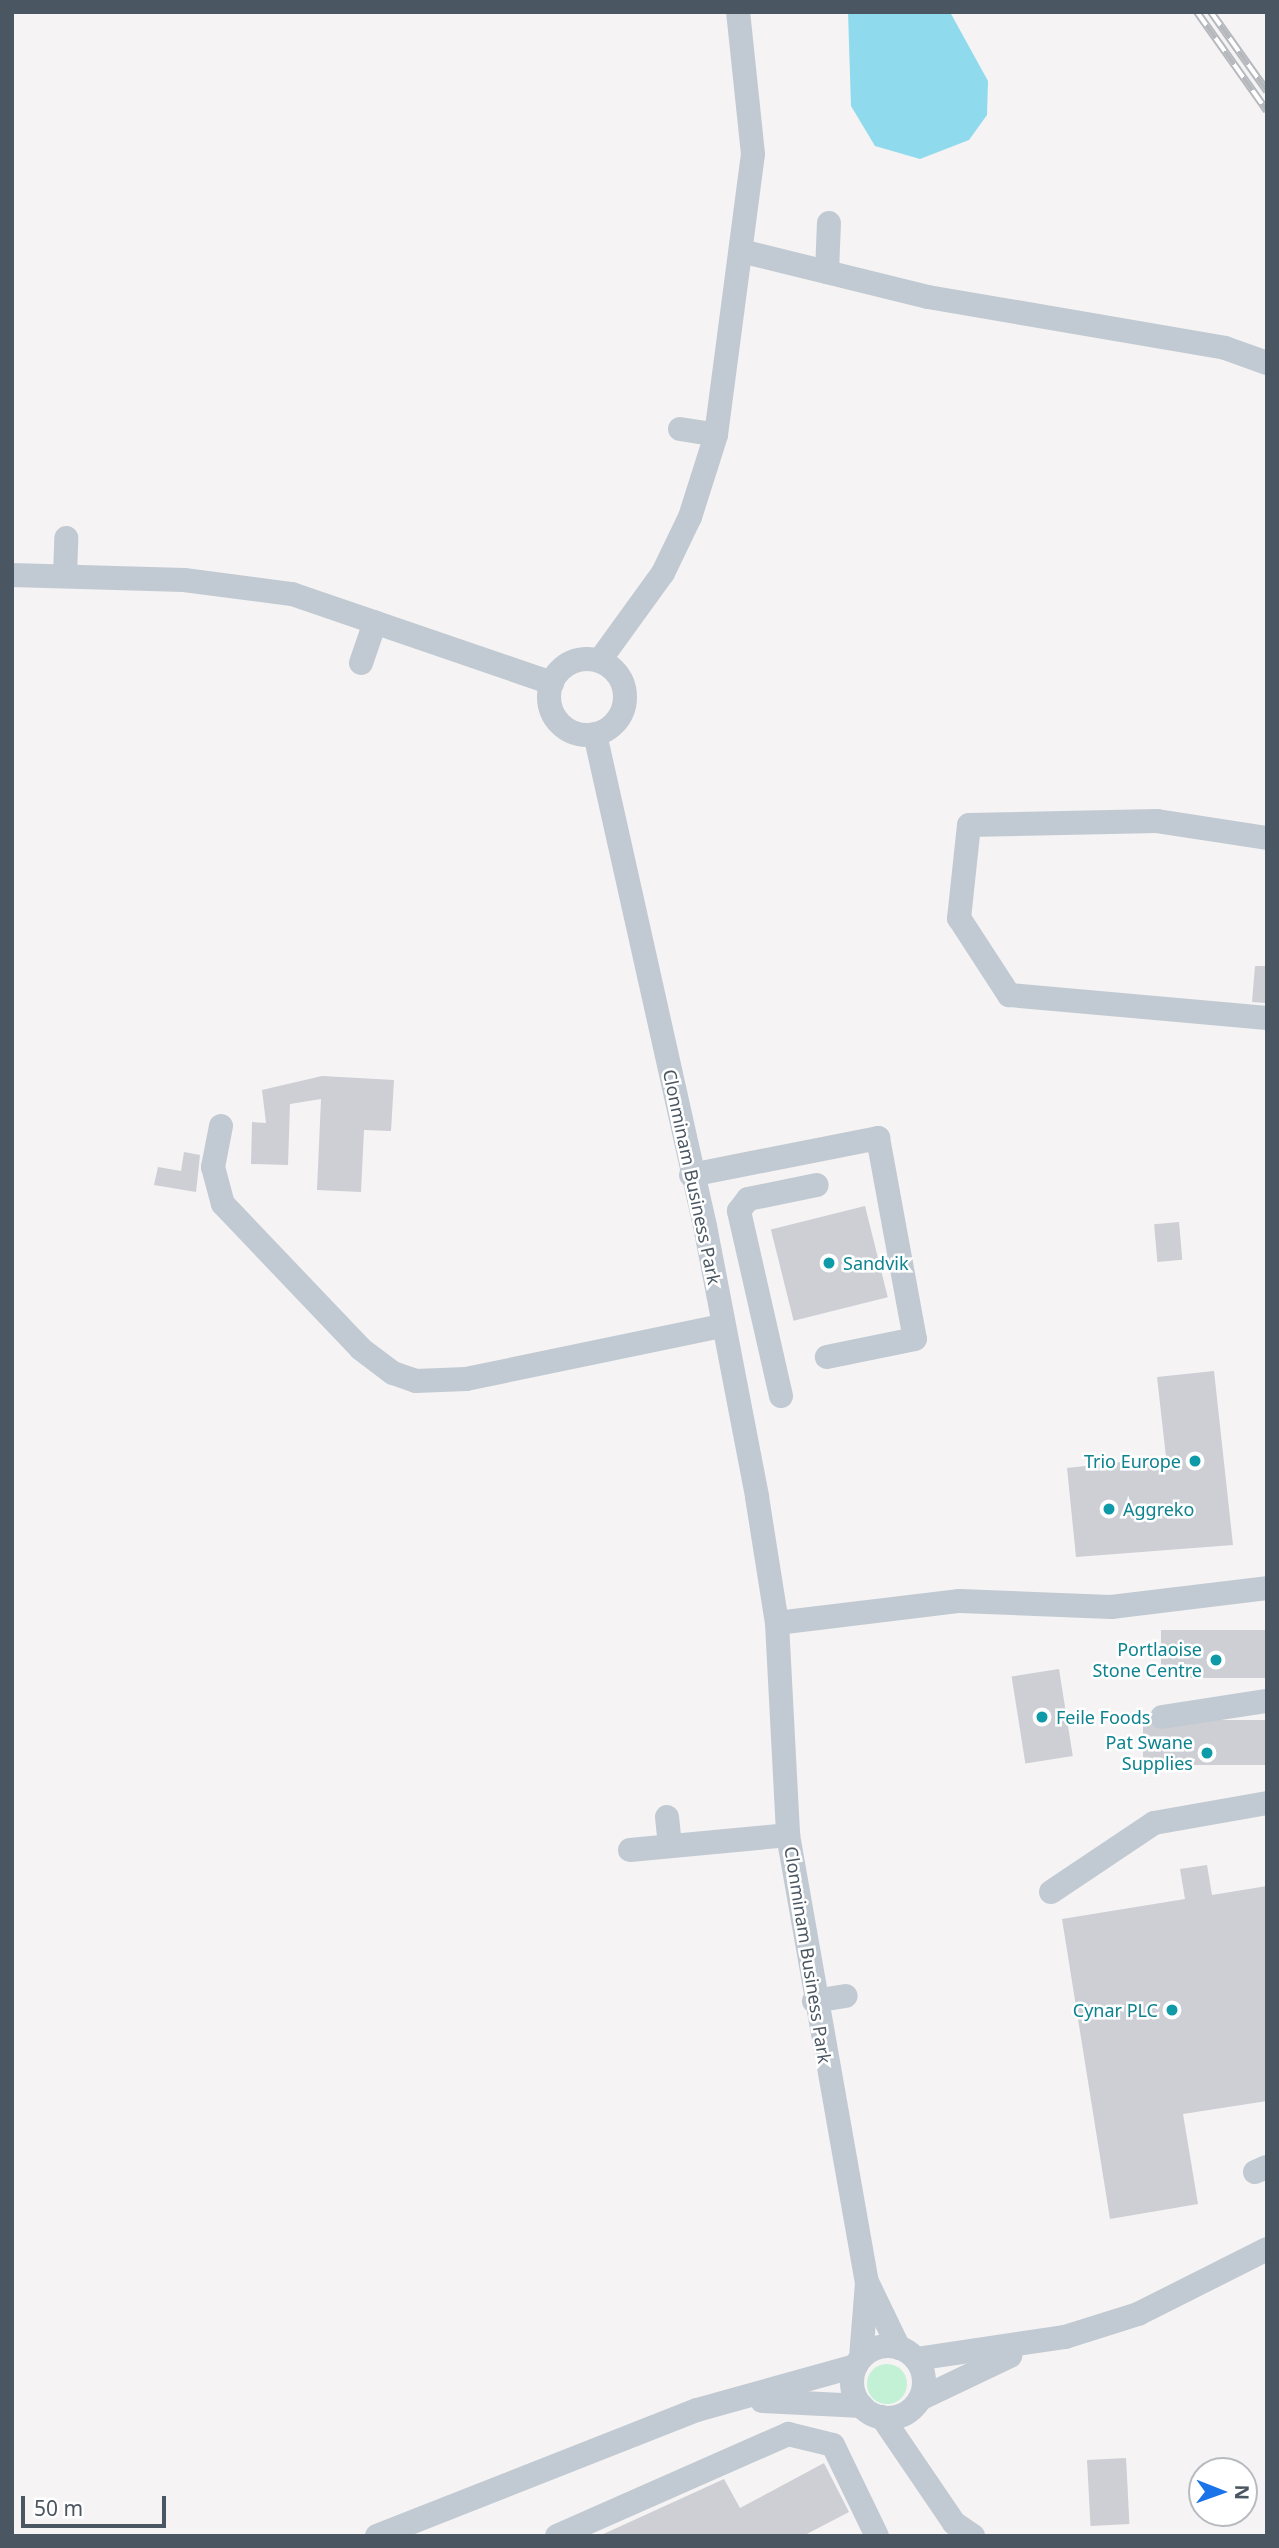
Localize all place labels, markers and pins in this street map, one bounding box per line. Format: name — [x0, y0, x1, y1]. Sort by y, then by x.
place label: Sandvik — [843, 1252, 909, 1274]
marker: Sandvik — [821, 1255, 837, 1271]
place label: Trio Europe — [1084, 1450, 1181, 1472]
marker: Trio Europe — [1187, 1453, 1203, 1469]
place label: Aggreko — [1123, 1498, 1194, 1520]
marker: Aggreko — [1101, 1501, 1117, 1517]
place label: Portlaoise Stone Centre — [1092, 1639, 1202, 1682]
marker: Portlaoise Stone Centre — [1208, 1652, 1224, 1668]
place label: Feile Foods — [1056, 1706, 1150, 1728]
marker: Feile Foods — [1034, 1709, 1050, 1725]
place label: Pat Swane Supplies — [1105, 1732, 1193, 1774]
marker: Pat Swane Supplies — [1199, 1745, 1215, 1761]
place label: Cynar PLC — [1073, 1999, 1158, 2021]
marker: Cynar PLC — [1164, 2002, 1180, 2018]

